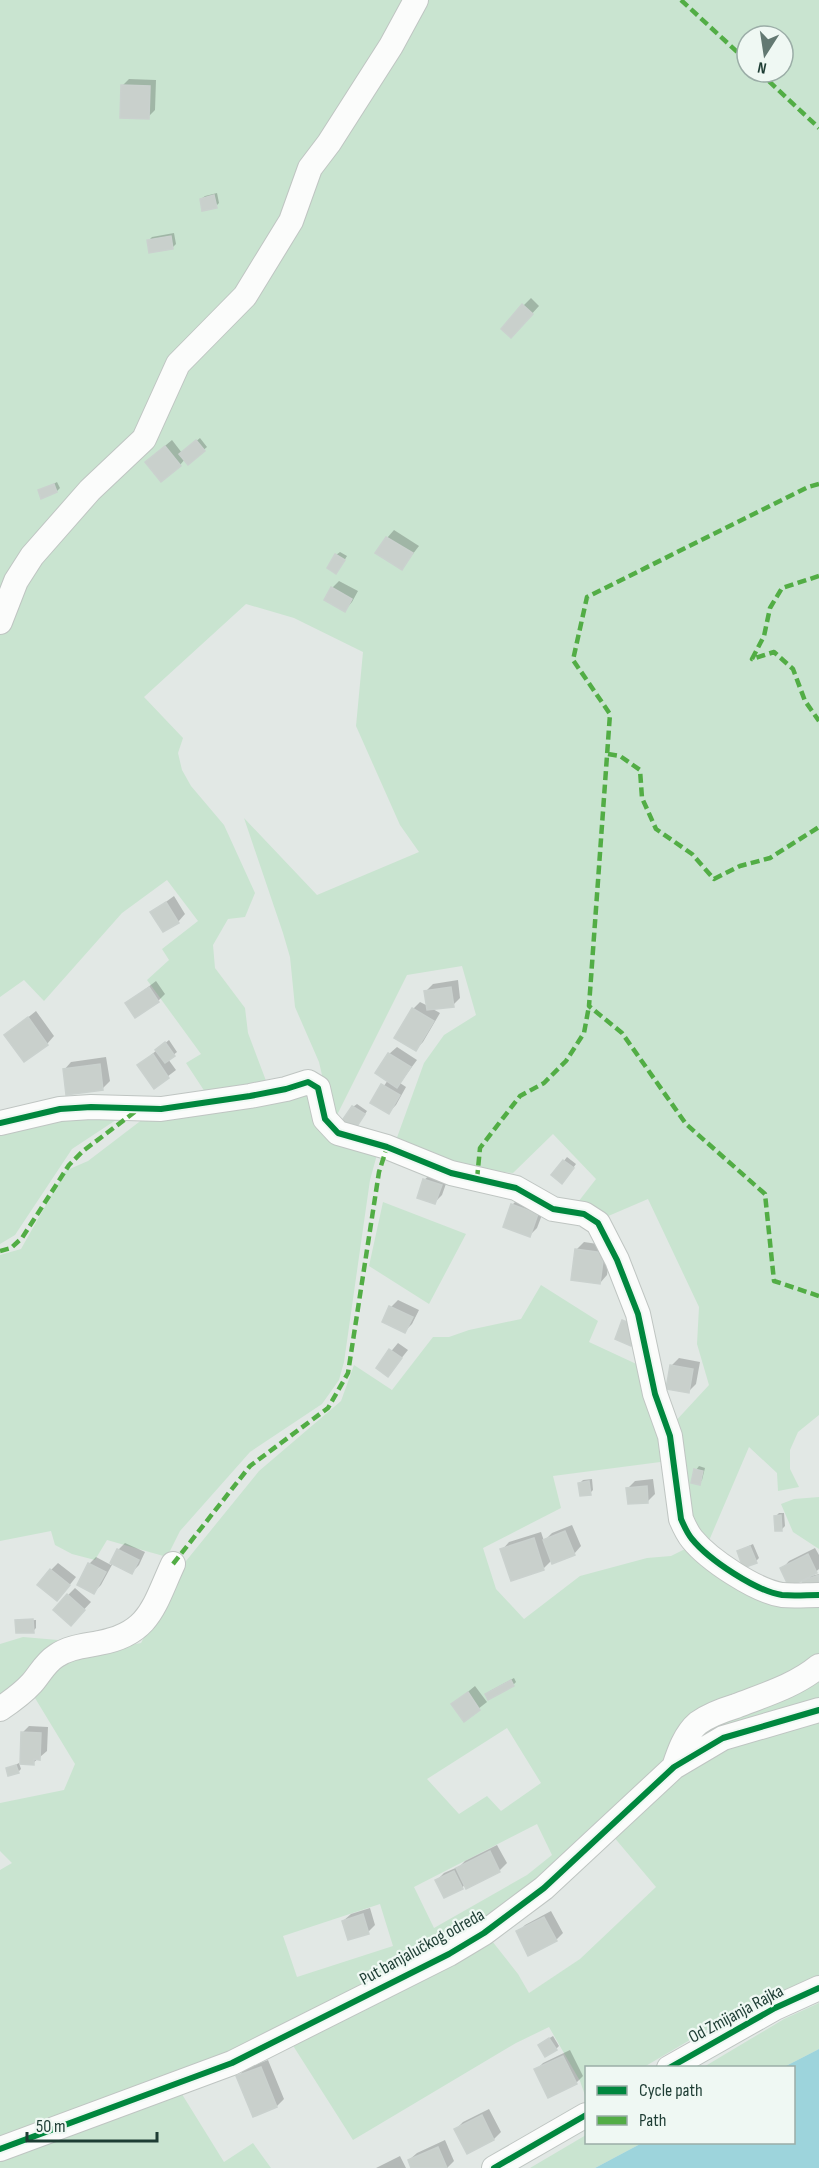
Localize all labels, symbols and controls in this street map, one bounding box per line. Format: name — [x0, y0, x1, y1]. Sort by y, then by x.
north arrow — [735, 24, 795, 84]
text: N — [756, 57, 768, 77]
street label: Put banjalučkog odreda — [356, 1904, 488, 1990]
street label: Od Zmijanja Rajka — [685, 1980, 787, 2048]
legend — [585, 2066, 795, 2144]
text: Cycle path — [639, 2080, 703, 2101]
scale bar — [27, 2105, 158, 2143]
text: Path — [639, 2110, 667, 2131]
text: 50 m — [36, 2116, 66, 2137]

